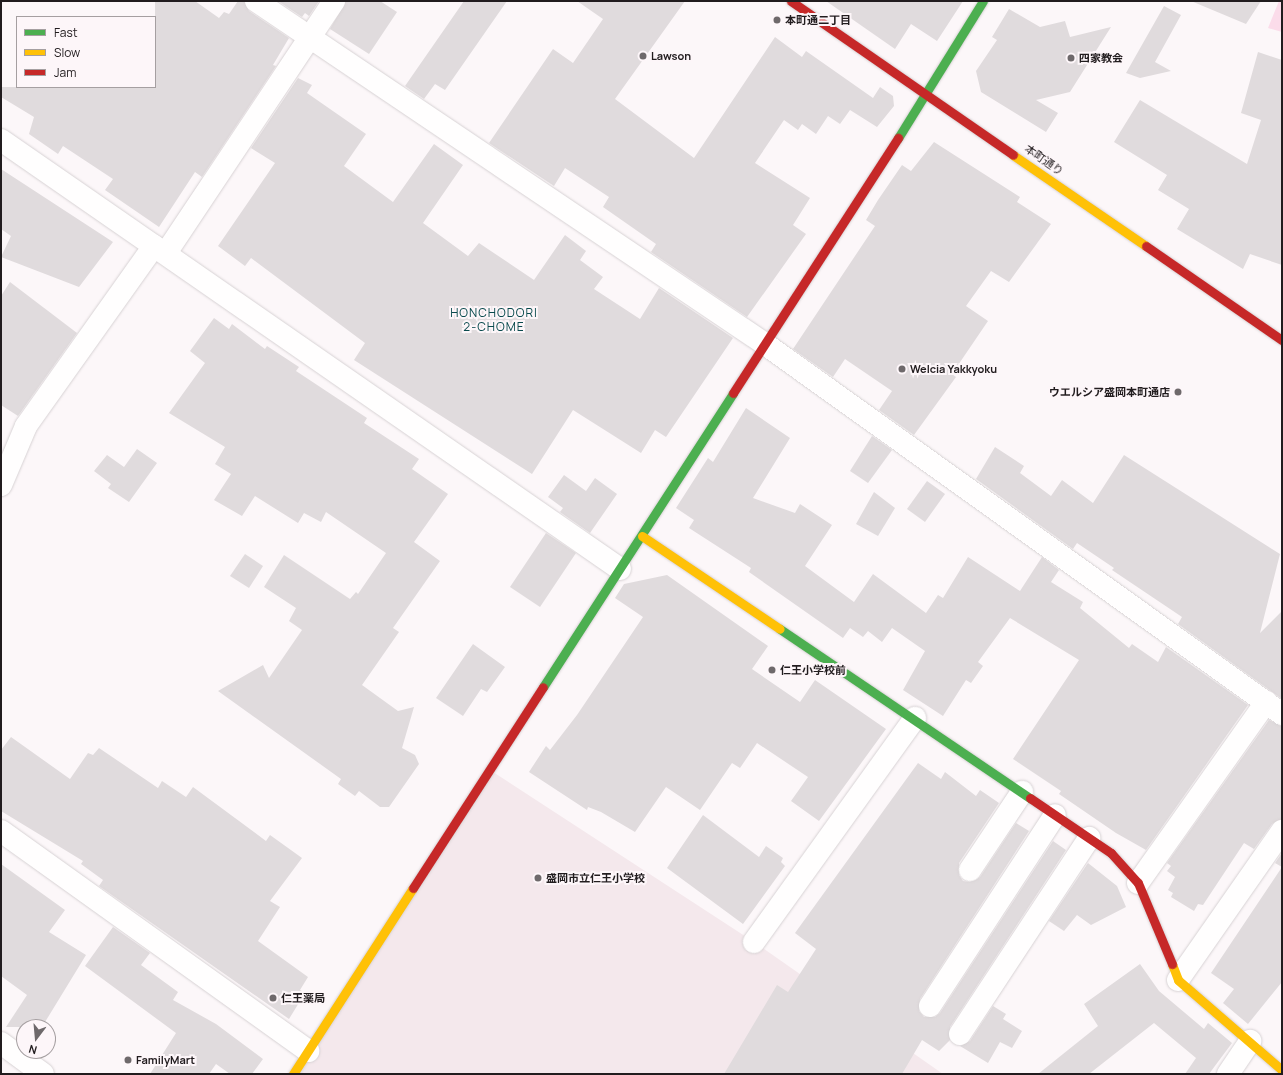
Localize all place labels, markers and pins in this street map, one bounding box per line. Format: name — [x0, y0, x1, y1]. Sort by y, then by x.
place label: 本町通二丁目 — [785, 13, 851, 27]
marker: 本町通二丁目 — [772, 15, 782, 25]
place label: Lawson — [651, 49, 691, 63]
marker: Lawson — [638, 51, 648, 61]
place label: 四家教会 — [1079, 51, 1123, 65]
marker: 四家教会 — [1066, 53, 1076, 63]
place label: Welcia Yakkyoku — [910, 362, 997, 376]
marker: Welcia Yakkyoku — [897, 364, 907, 374]
place label: ウエルシア盛岡本町通店 — [1049, 385, 1170, 399]
marker: ウエルシア盛岡本町通店 — [1173, 387, 1183, 397]
place label: 仁王小学校前 — [780, 663, 846, 677]
marker: 仁王小学校前 — [767, 665, 777, 675]
place label: 盛岡市立仁王小学校 — [546, 871, 645, 885]
marker: 盛岡市立仁王小学校 — [533, 873, 543, 883]
place label: 仁王薬局 — [281, 991, 325, 1005]
marker: 仁王薬局 — [268, 993, 278, 1003]
place label: FamilyMart — [136, 1053, 195, 1067]
marker: FamilyMart — [123, 1055, 133, 1065]

